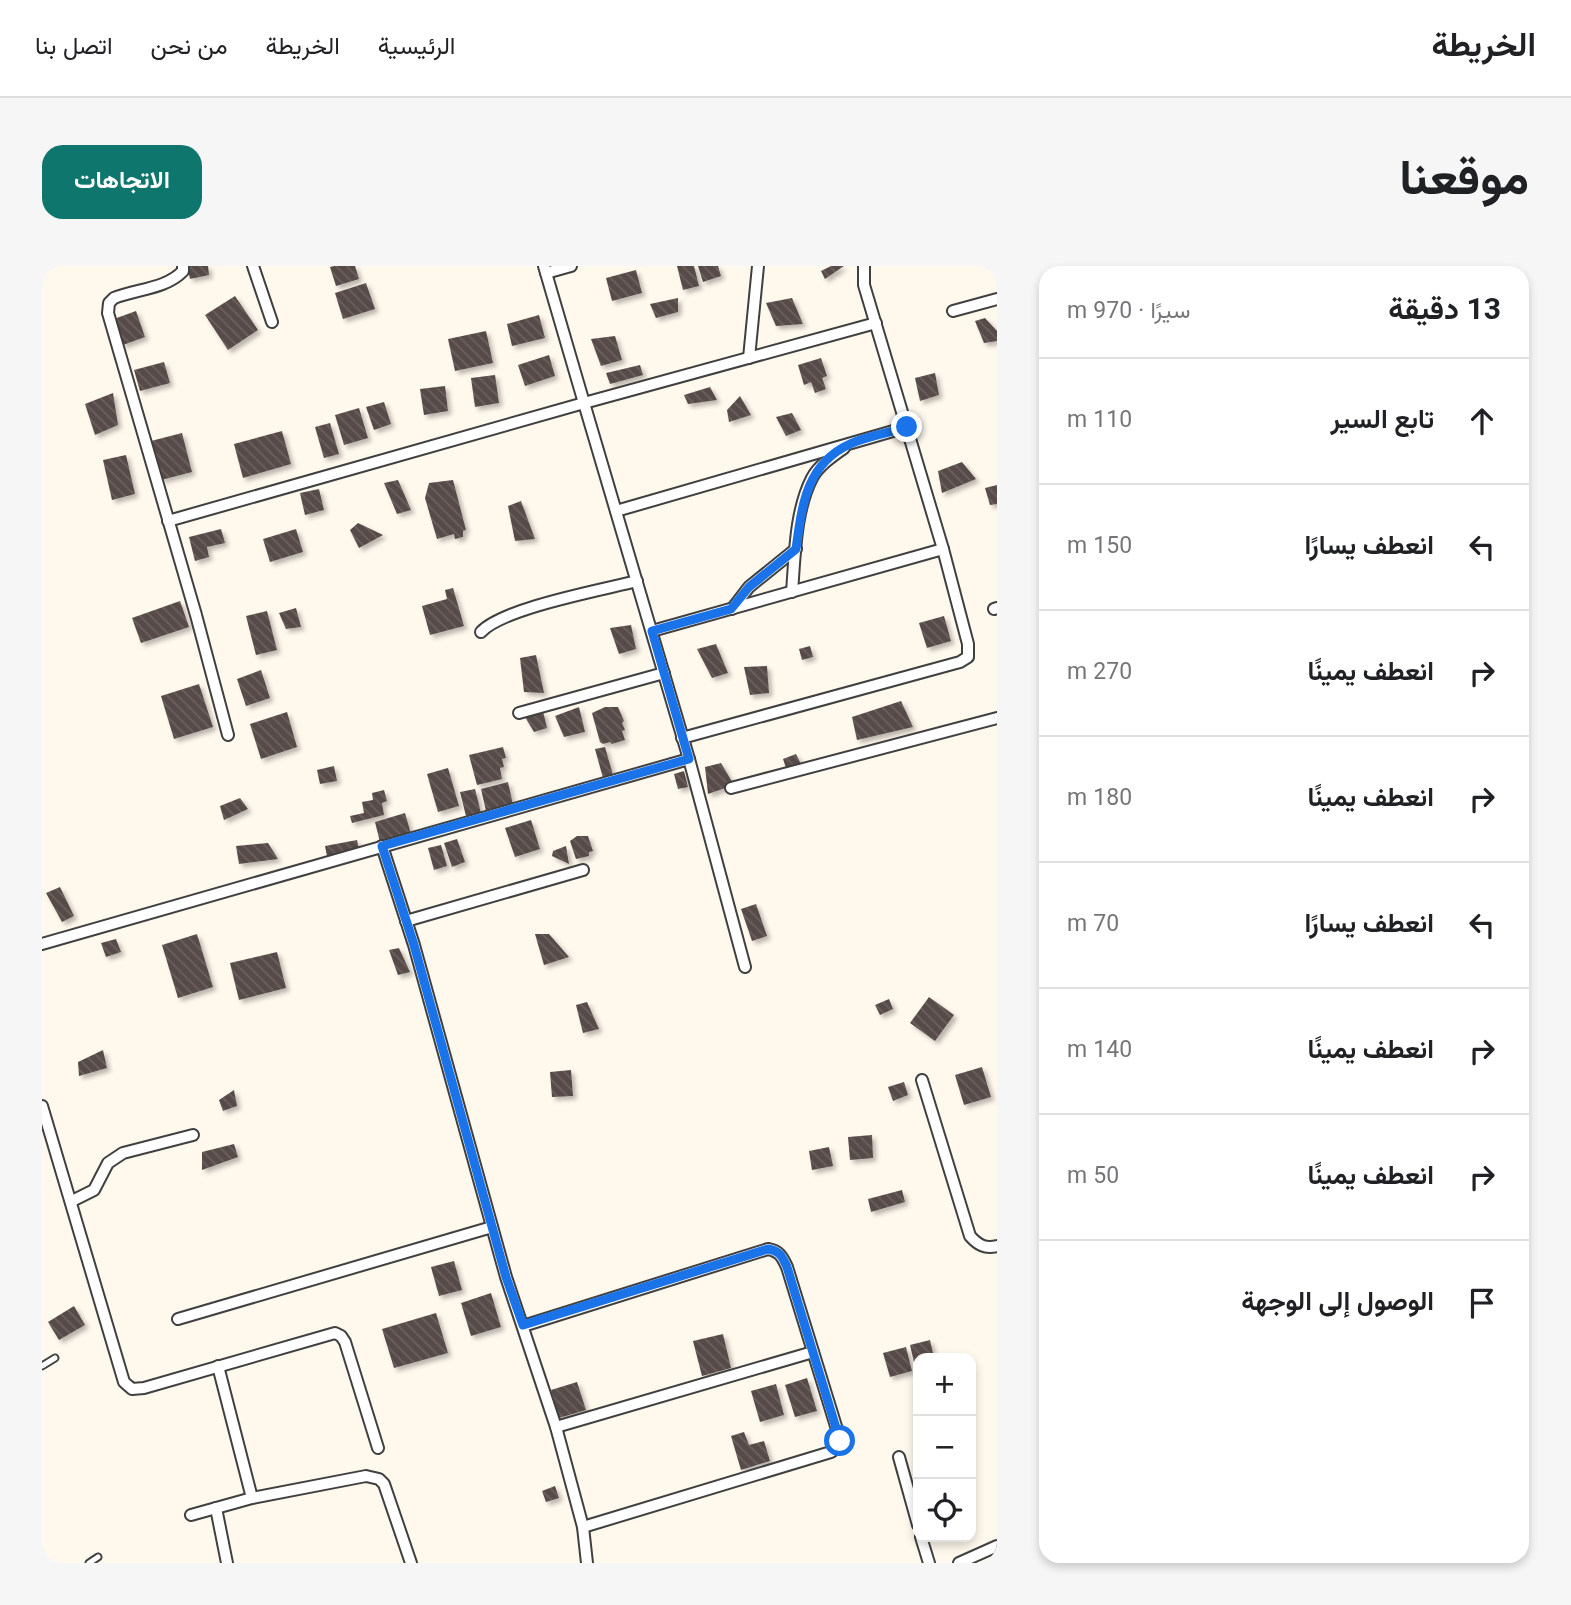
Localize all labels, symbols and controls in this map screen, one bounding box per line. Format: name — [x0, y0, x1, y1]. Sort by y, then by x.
text: الخريطة — [1432, 22, 1536, 74]
text: اتصل بنا — [35, 29, 113, 67]
text: من نحن — [151, 29, 228, 67]
text: الخريطة — [266, 29, 340, 67]
text: الرئيسية — [378, 29, 455, 67]
text: موقعنا — [1399, 144, 1529, 220]
button: الاتجاهات — [42, 145, 202, 219]
text: 13 دقيقة — [1388, 288, 1501, 335]
text: سيرًا · 970 m — [1067, 294, 1190, 330]
text: تابع السير — [1330, 401, 1434, 442]
icon: ahead — [1463, 402, 1501, 440]
text: 110 m — [1067, 403, 1132, 439]
route end — [891, 411, 922, 442]
text: انعطف يسارًا — [1304, 527, 1434, 568]
icon: left — [1463, 528, 1501, 566]
text: 150 m — [1067, 529, 1132, 565]
text: انعطف يمينًا — [1308, 653, 1434, 694]
icon: right — [1463, 654, 1501, 692]
text: 270 m — [1067, 655, 1132, 691]
text: انعطف يمينًا — [1308, 779, 1434, 820]
icon: right — [1463, 780, 1501, 818]
text: 180 m — [1067, 781, 1132, 817]
text: انعطف يسارًا — [1304, 905, 1434, 946]
icon: left — [1463, 906, 1501, 944]
text: 70 m — [1067, 907, 1119, 943]
text: انعطف يمينًا — [1308, 1031, 1434, 1072]
icon: right — [1463, 1032, 1501, 1070]
text: 140 m — [1067, 1033, 1132, 1069]
text: انعطف يمينًا — [1308, 1157, 1434, 1198]
icon: right — [1463, 1158, 1501, 1196]
text: 50 m — [1067, 1159, 1119, 1195]
text: الوصول إلى الوجهة — [1241, 1283, 1434, 1324]
icon: arrive — [1463, 1284, 1501, 1322]
map controls — [913, 1353, 976, 1542]
button: + — [913, 1353, 976, 1416]
button: − — [913, 1416, 976, 1479]
route start — [824, 1425, 855, 1456]
button: locate — [913, 1479, 976, 1542]

